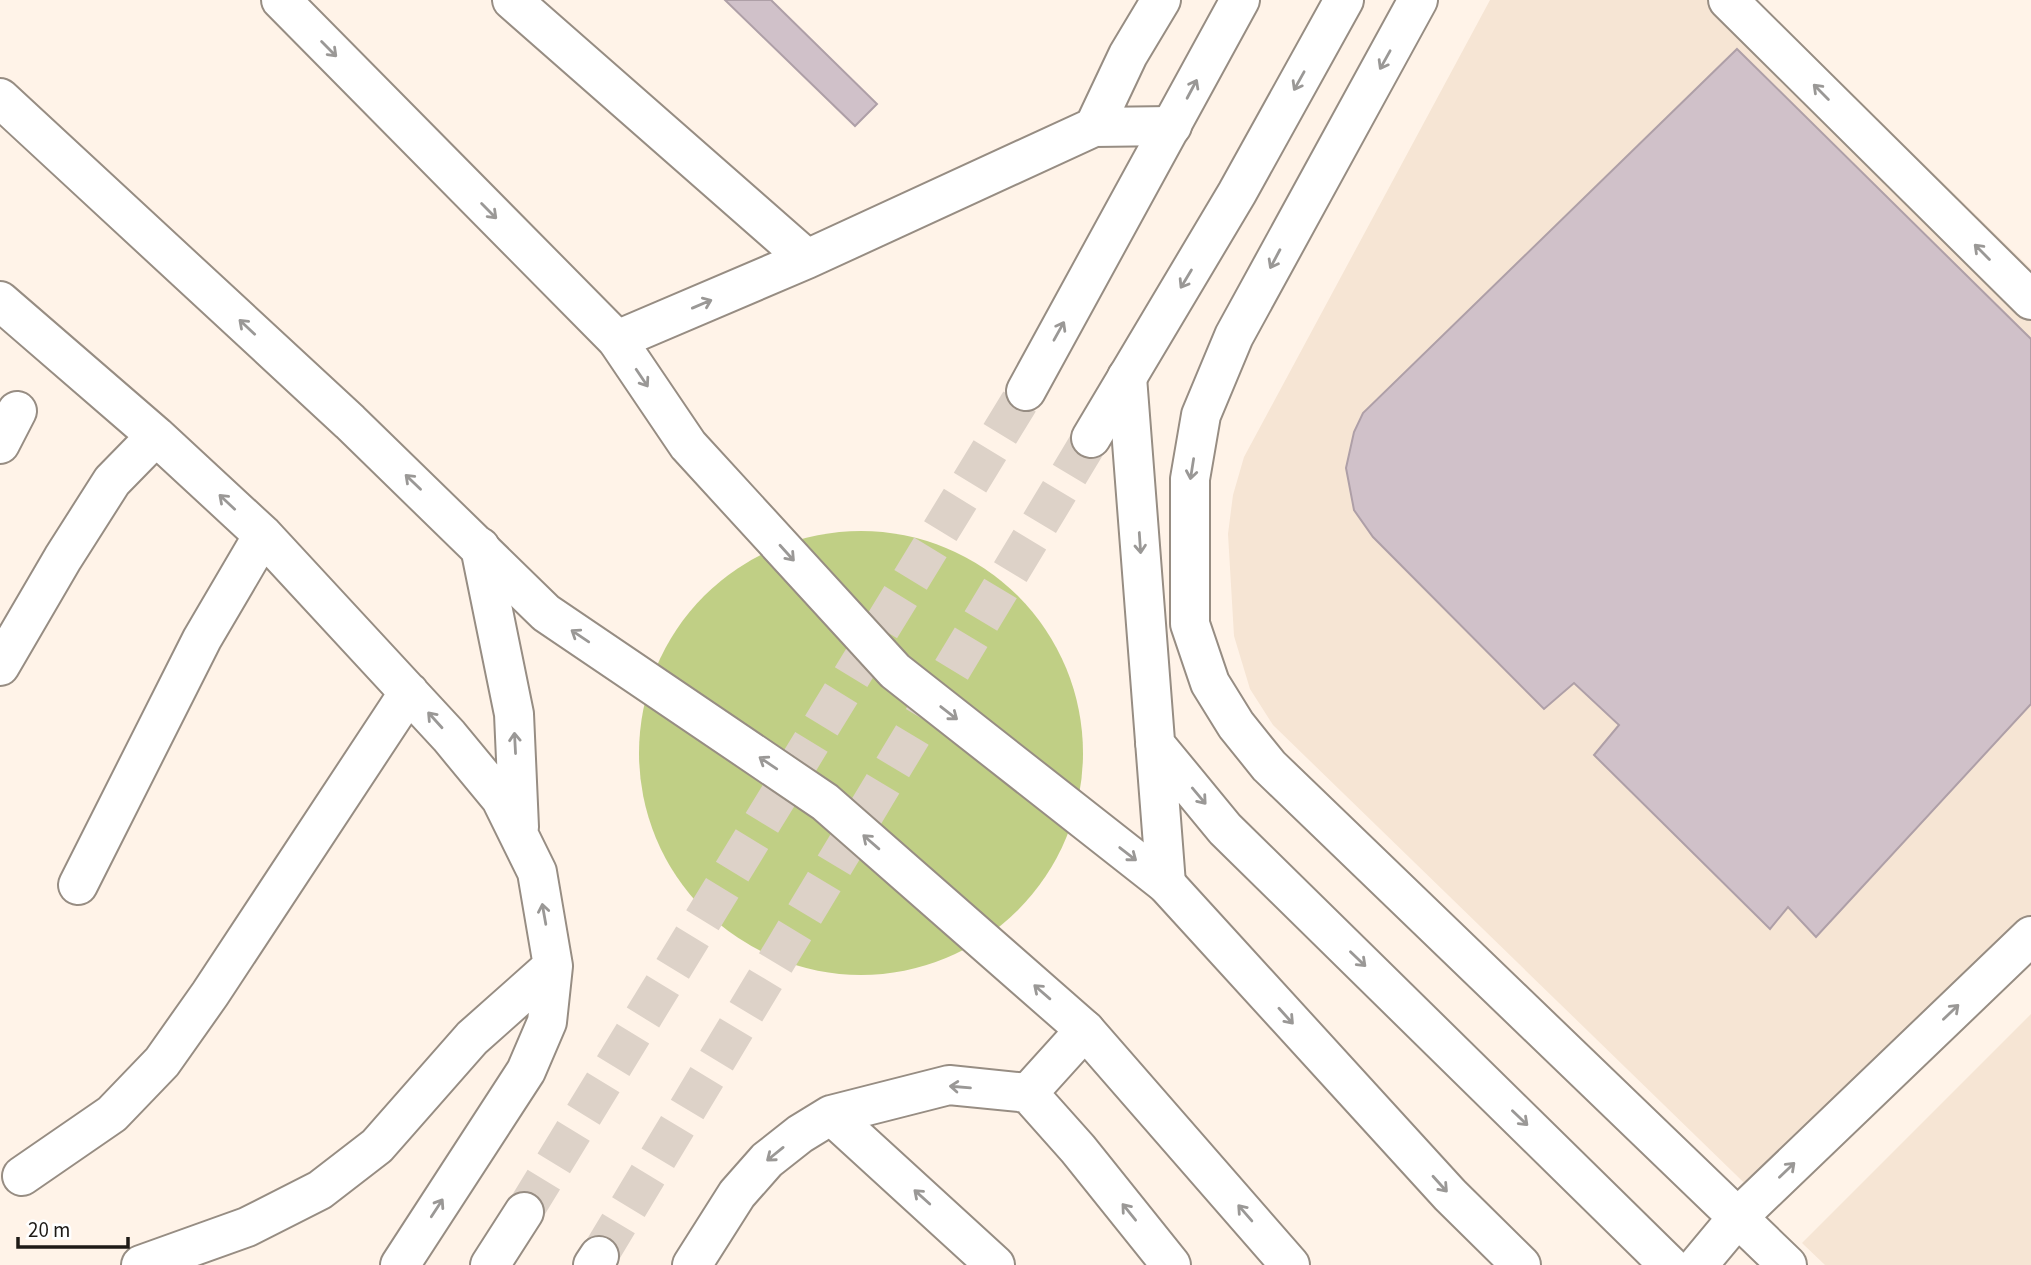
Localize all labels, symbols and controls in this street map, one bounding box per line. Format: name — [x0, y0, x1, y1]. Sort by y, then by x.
one-way arrow — [321, 40, 338, 57]
one-way arrow — [1378, 49, 1391, 70]
one-way arrow — [1292, 70, 1305, 91]
one-way arrow — [1186, 79, 1200, 100]
one-way arrow — [1812, 83, 1829, 100]
one-way arrow — [480, 202, 497, 219]
one-way arrow — [1974, 243, 1991, 260]
one-way arrow — [1268, 249, 1282, 269]
one-way arrow — [1179, 268, 1193, 288]
one-way arrow — [691, 296, 712, 309]
one-way arrow — [239, 318, 256, 335]
one-way arrow — [1053, 321, 1066, 342]
one-way arrow — [635, 368, 650, 387]
one-way arrow — [1185, 457, 1198, 480]
one-way arrow — [405, 474, 422, 491]
one-way arrow — [218, 494, 236, 510]
one-way arrow — [1134, 531, 1147, 554]
one-way arrow — [779, 544, 795, 562]
one-way arrow — [571, 629, 590, 643]
one-way arrow — [939, 706, 957, 721]
one-way arrow — [426, 712, 443, 729]
one-way arrow — [509, 732, 522, 755]
one-way arrow — [759, 756, 779, 770]
one-way arrow — [1191, 787, 1206, 805]
one-way arrow — [862, 834, 880, 850]
one-way arrow — [1118, 846, 1136, 861]
one-way arrow — [537, 903, 550, 926]
one-way arrow — [1349, 950, 1366, 967]
one-way arrow — [1033, 984, 1051, 1000]
one-way arrow — [1942, 1004, 1959, 1021]
one-way arrow — [1278, 1007, 1295, 1024]
one-way arrow — [949, 1080, 972, 1093]
one-way arrow — [1511, 1110, 1528, 1127]
one-way arrow — [767, 1147, 785, 1162]
one-way arrow — [1778, 1162, 1795, 1179]
one-way arrow — [1431, 1175, 1448, 1192]
one-way arrow — [913, 1189, 931, 1205]
one-way arrow — [430, 1199, 444, 1218]
one-way arrow — [1121, 1203, 1136, 1221]
one-way arrow — [1237, 1204, 1253, 1222]
scale bar — [18, 1206, 128, 1250]
text: 20 m — [28, 1215, 70, 1245]

